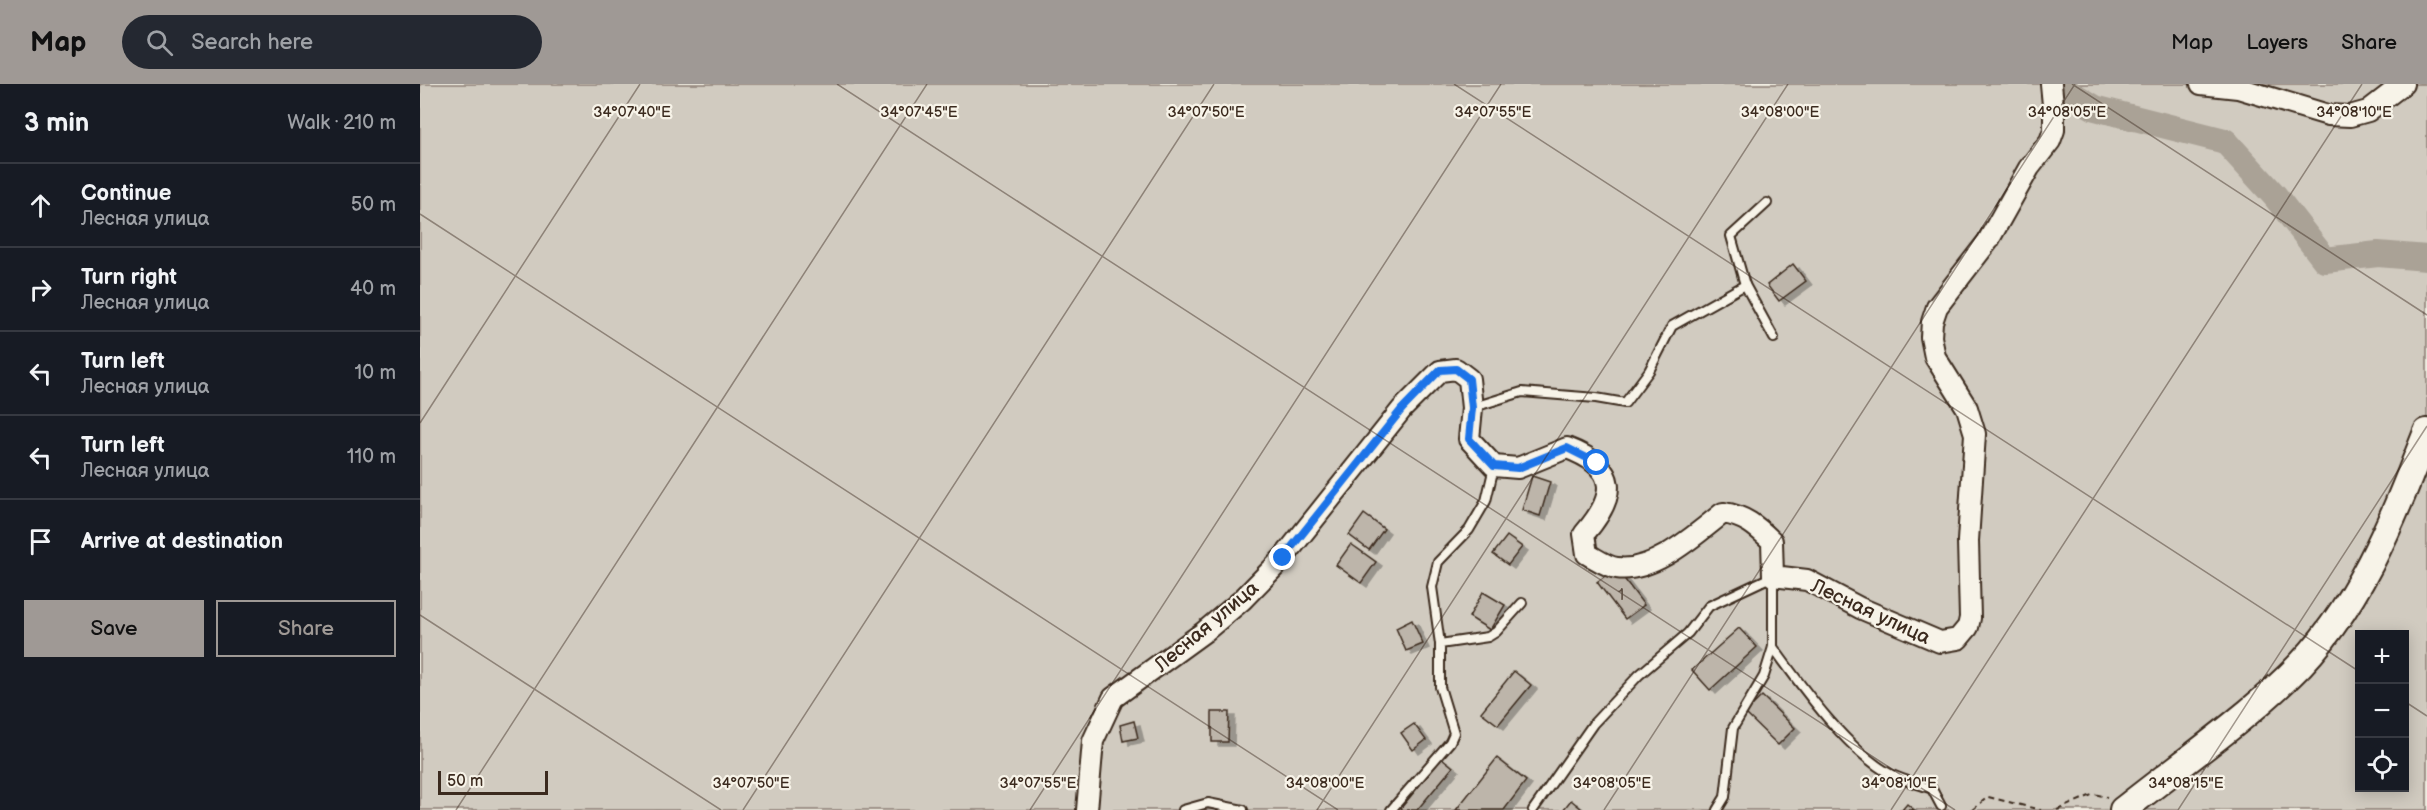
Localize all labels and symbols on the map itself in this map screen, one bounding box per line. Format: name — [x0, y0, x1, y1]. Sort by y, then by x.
text: 34°07'40"E — [593, 103, 671, 122]
text: 34°07'45"E — [880, 103, 958, 122]
text: 34°07'50"E — [1167, 103, 1245, 122]
text: 34°07'55"E — [1455, 103, 1532, 122]
text: 34°08'00"E — [1741, 103, 1819, 122]
text: 34°08'05"E — [2028, 103, 2106, 122]
text: 34°08'10"E — [2316, 103, 2392, 122]
route start — [1583, 449, 1609, 475]
route end — [1269, 544, 1295, 570]
street label: Лесная улица — [1806, 573, 1934, 650]
street label: Лесная улица — [1149, 576, 1264, 678]
house number: 1 — [1618, 586, 1624, 605]
scale bar — [438, 768, 548, 796]
text: 34°07'50"E — [712, 774, 790, 793]
text: 34°07'55"E — [1000, 774, 1077, 793]
text: 34°08'00"E — [1286, 774, 1364, 793]
text: 34°08'05"E — [1573, 774, 1651, 793]
text: 34°08'10"E — [1861, 774, 1937, 793]
text: 34°08'15"E — [2148, 774, 2224, 793]

